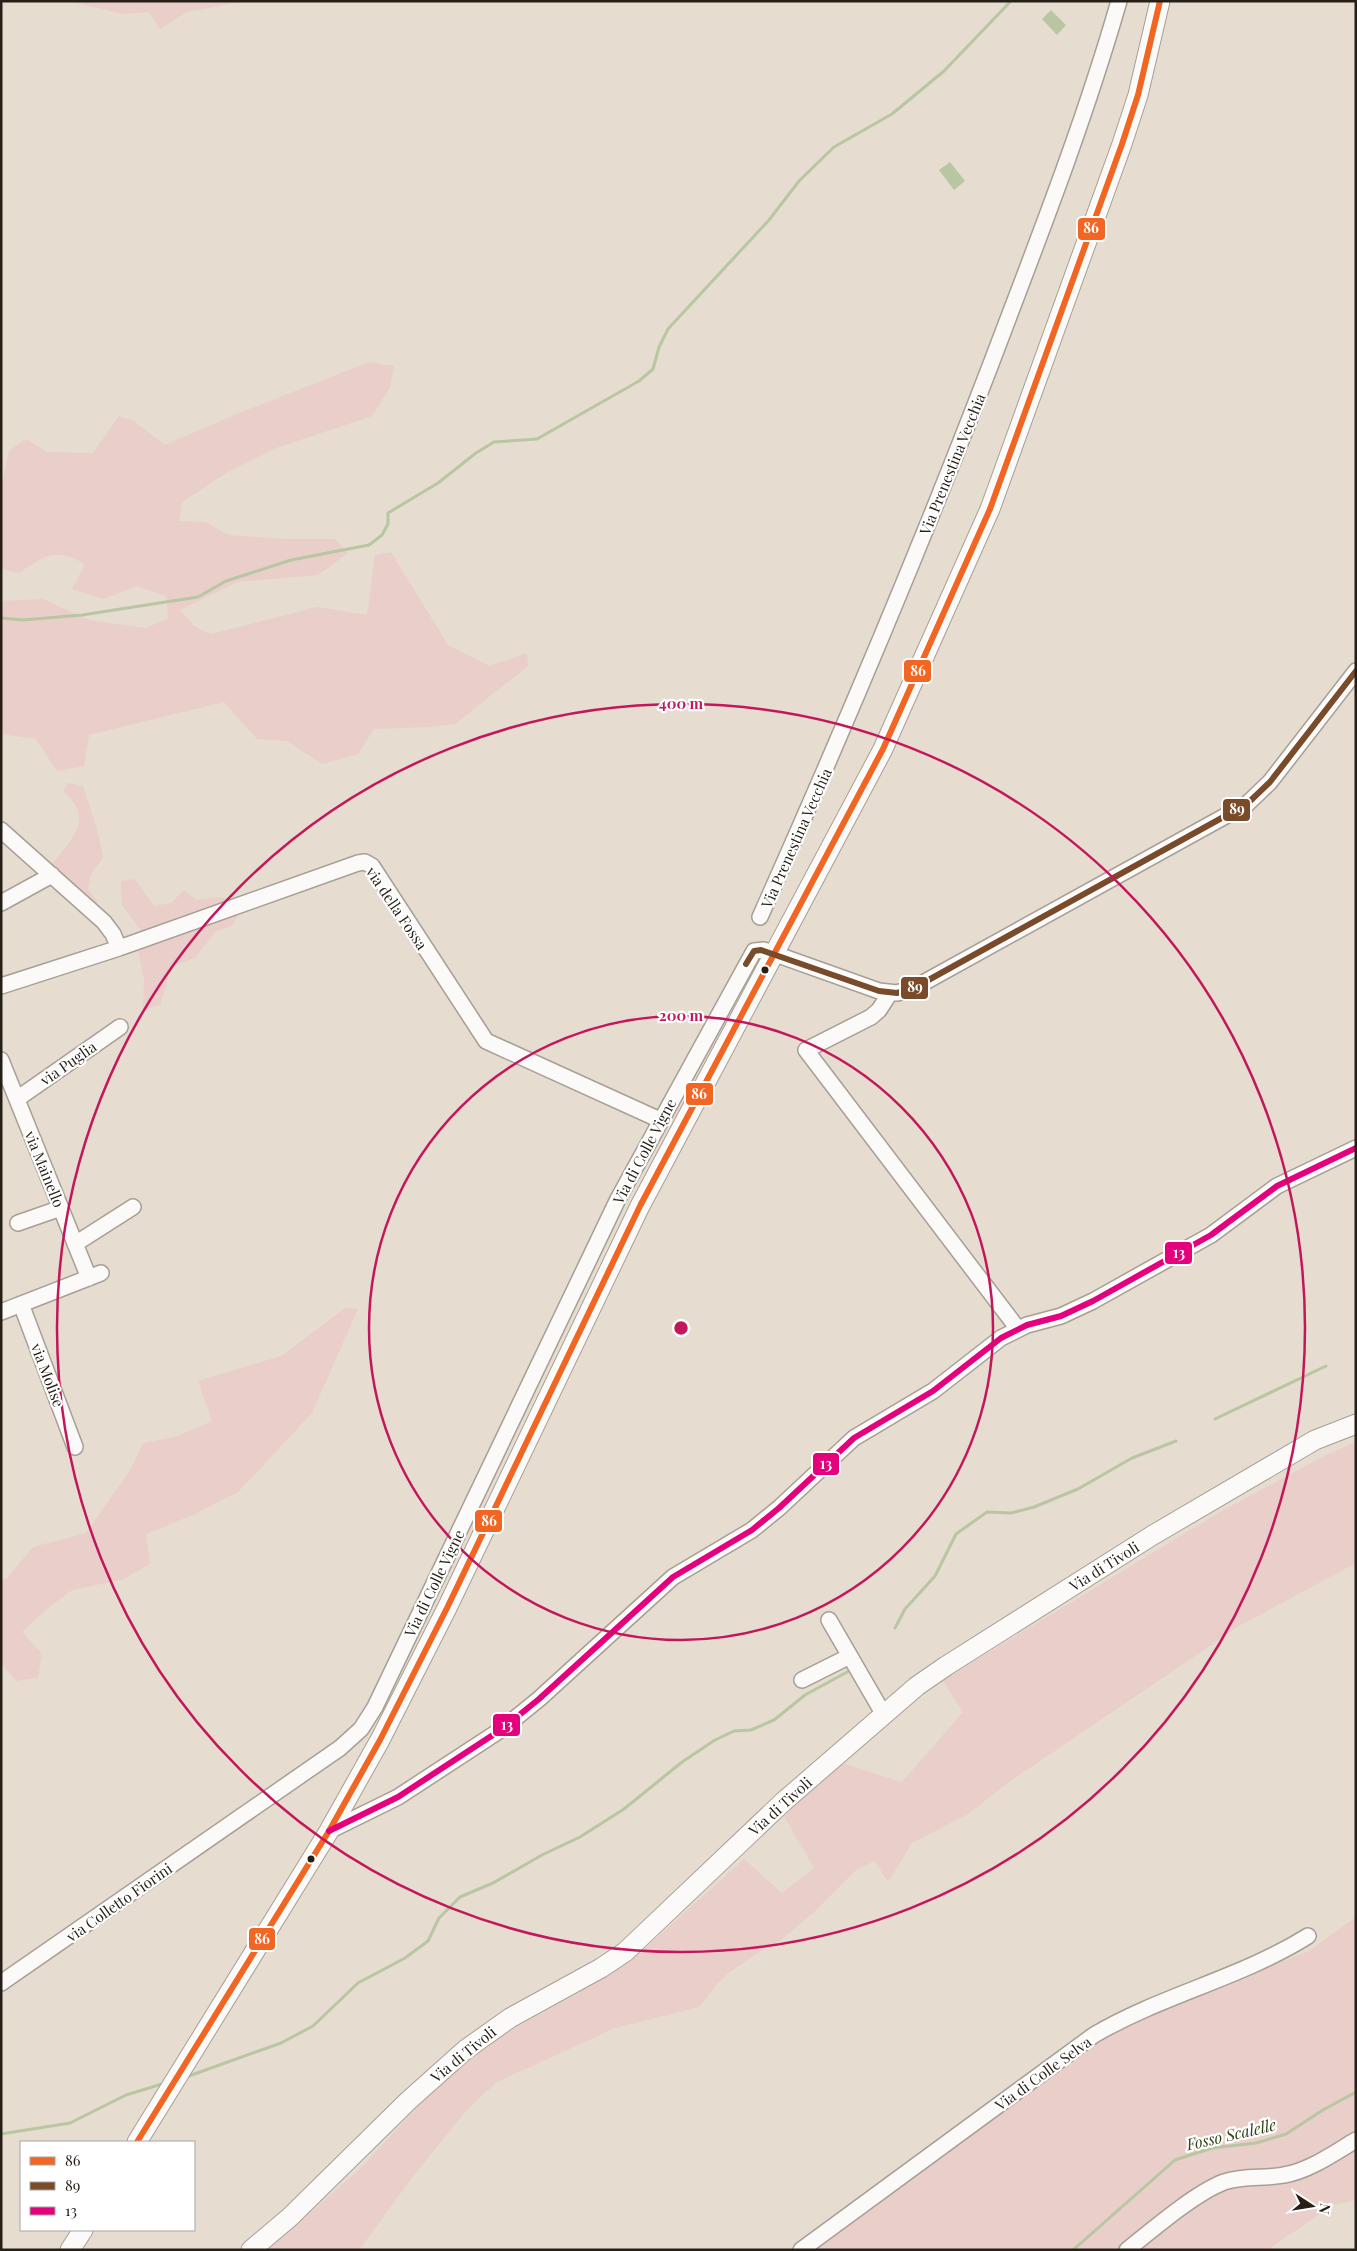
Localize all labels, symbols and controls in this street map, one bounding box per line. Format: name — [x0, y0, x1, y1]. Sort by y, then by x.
line badge: 86 — [1077, 217, 1106, 241]
text: 86 — [1083, 218, 1099, 237]
street label: Via Prenestina Vecchia — [914, 390, 990, 539]
line badge: 86 — [903, 659, 932, 683]
text: 86 — [910, 661, 926, 680]
text: 400 m — [659, 693, 704, 713]
street label: Via Prenestina Vecchia — [756, 764, 836, 912]
line badge: 89 — [1222, 798, 1251, 822]
text: 89 — [1229, 799, 1245, 818]
street label: via della Fossa — [361, 862, 432, 954]
unlabelled marker — [760, 965, 770, 975]
line badge: 89 — [900, 976, 929, 1000]
text: 89 — [907, 977, 923, 996]
text: 200 m — [659, 1005, 704, 1025]
street label: via Puglia — [35, 1036, 101, 1090]
line badge: 86 — [685, 1082, 714, 1106]
text: 86 — [691, 1084, 707, 1103]
street label: Via di Colle Vigne — [607, 1095, 680, 1208]
street label: via Mainello — [20, 1127, 69, 1210]
line badge: 13 — [1164, 1241, 1193, 1265]
text: 13 — [1173, 1243, 1185, 1262]
centre of rings — [672, 1319, 690, 1337]
street label: via Molise — [26, 1339, 69, 1410]
line badge: 13 — [812, 1452, 840, 1476]
text: 13 — [820, 1454, 832, 1473]
line badge: 86 — [474, 1509, 503, 1533]
text: 86 — [481, 1511, 497, 1530]
street label: Via di Colle Vigne — [399, 1526, 469, 1641]
street label: Via di Tivoli — [1065, 1536, 1143, 1596]
line badge: 13 — [492, 1713, 521, 1737]
text: 13 — [501, 1715, 513, 1734]
street label: Via di Tivoli — [743, 1772, 816, 1840]
unlabelled marker — [306, 1854, 316, 1864]
street label: via Colletto Fiorini — [61, 1858, 176, 1947]
line badge: 86 — [248, 1927, 276, 1951]
text: 86 — [254, 1929, 270, 1948]
street label: Via di Tivoli — [425, 2021, 500, 2087]
street label: Via di Colle Selva — [990, 2031, 1095, 2115]
water label: Fosso Scalelle — [1183, 2113, 1278, 2155]
legend — [20, 2141, 195, 2231]
text: 86 — [65, 2150, 81, 2170]
text: 89 — [65, 2175, 80, 2195]
north arrow — [1287, 2181, 1337, 2231]
text: 13 — [65, 2200, 77, 2220]
text: N — [1315, 2202, 1336, 2216]

